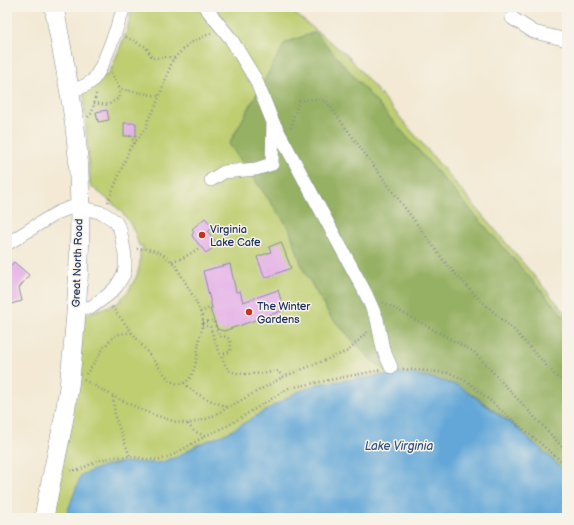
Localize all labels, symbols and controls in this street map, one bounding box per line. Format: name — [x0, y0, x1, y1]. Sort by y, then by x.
street label: Great North Road — [69, 218, 86, 308]
place label: Virginia Lake Cafe — [210, 223, 261, 249]
marker: Virginia Lake Cafe — [197, 230, 207, 240]
place label: The Winter Gardens — [257, 300, 311, 326]
marker: The Winter Gardens — [244, 307, 254, 317]
water label: Lake Virginia — [365, 439, 433, 454]

